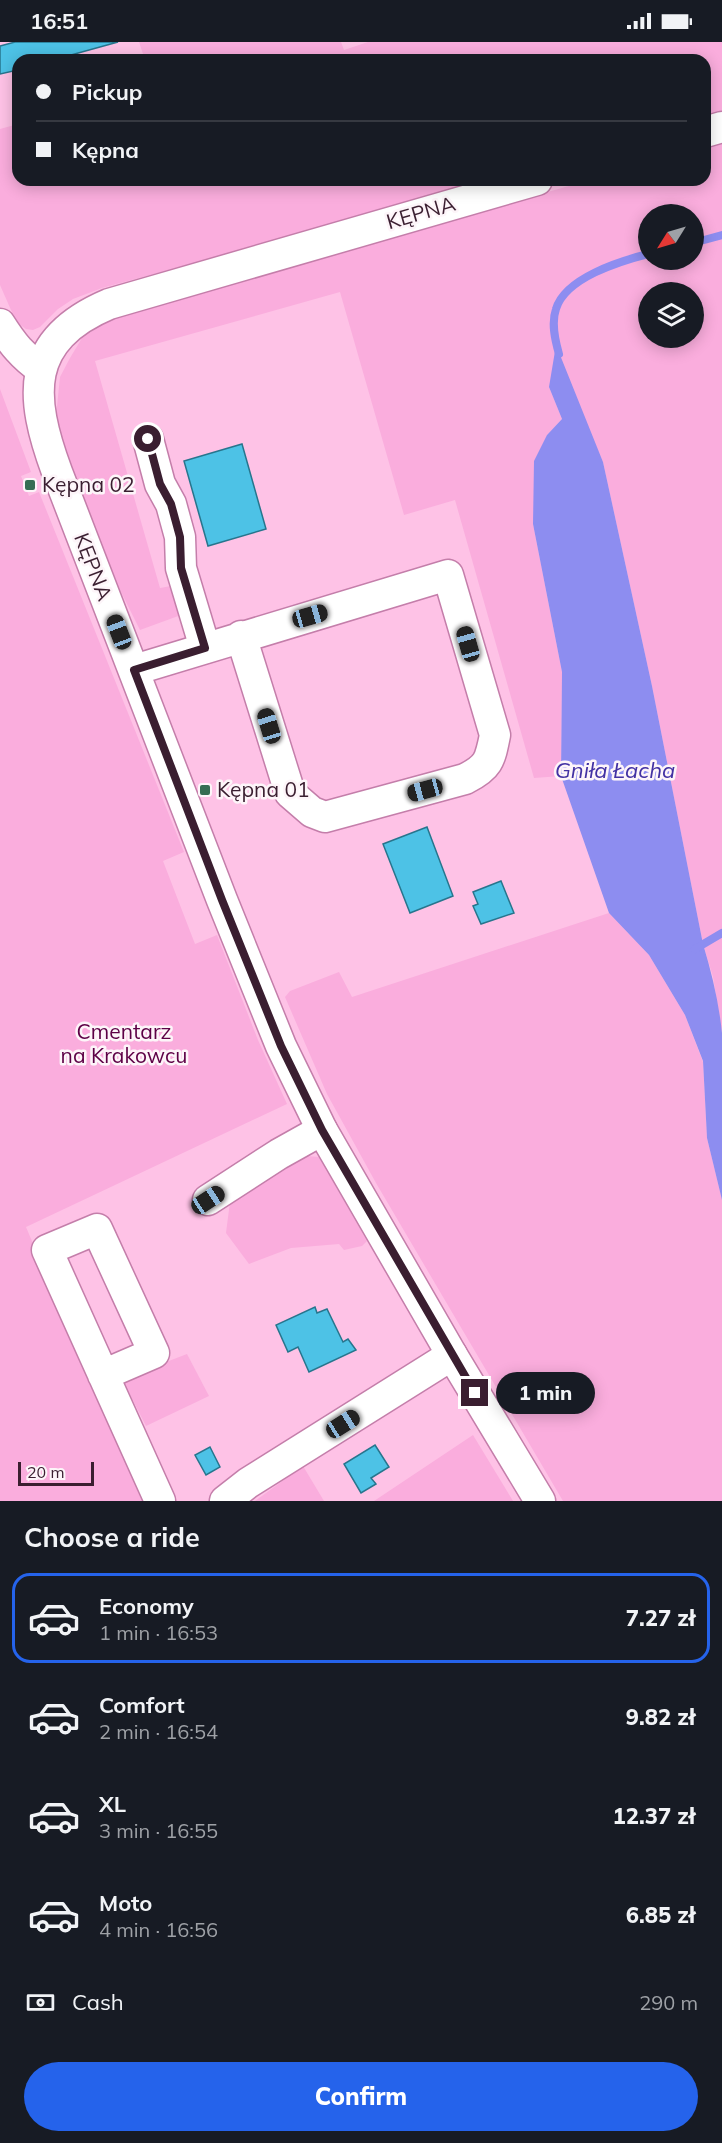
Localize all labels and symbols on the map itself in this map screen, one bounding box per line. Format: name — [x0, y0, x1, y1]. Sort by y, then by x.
street label: KĘPNA — [383, 190, 459, 234]
north arrow — [638, 204, 704, 270]
route start — [134, 425, 161, 452]
place label: Kępna 02 — [42, 471, 135, 497]
marker: Kępna 02 — [23, 478, 37, 492]
street label: KĘPNA — [69, 529, 119, 605]
car — [290, 602, 330, 630]
car — [104, 612, 134, 652]
car — [454, 624, 482, 664]
car — [255, 706, 283, 746]
water label: Gniła Łacha — [555, 756, 675, 784]
place label: Kępna 01 — [217, 776, 310, 802]
car — [405, 777, 445, 803]
marker: Kępna 01 — [198, 783, 212, 797]
park label: Cmentarz na Krakowcu — [61, 1018, 187, 1068]
car — [188, 1183, 228, 1217]
callout: 1 min — [496, 1372, 595, 1414]
route end — [461, 1379, 488, 1406]
car — [323, 1407, 363, 1441]
scale bar — [18, 1459, 94, 1486]

